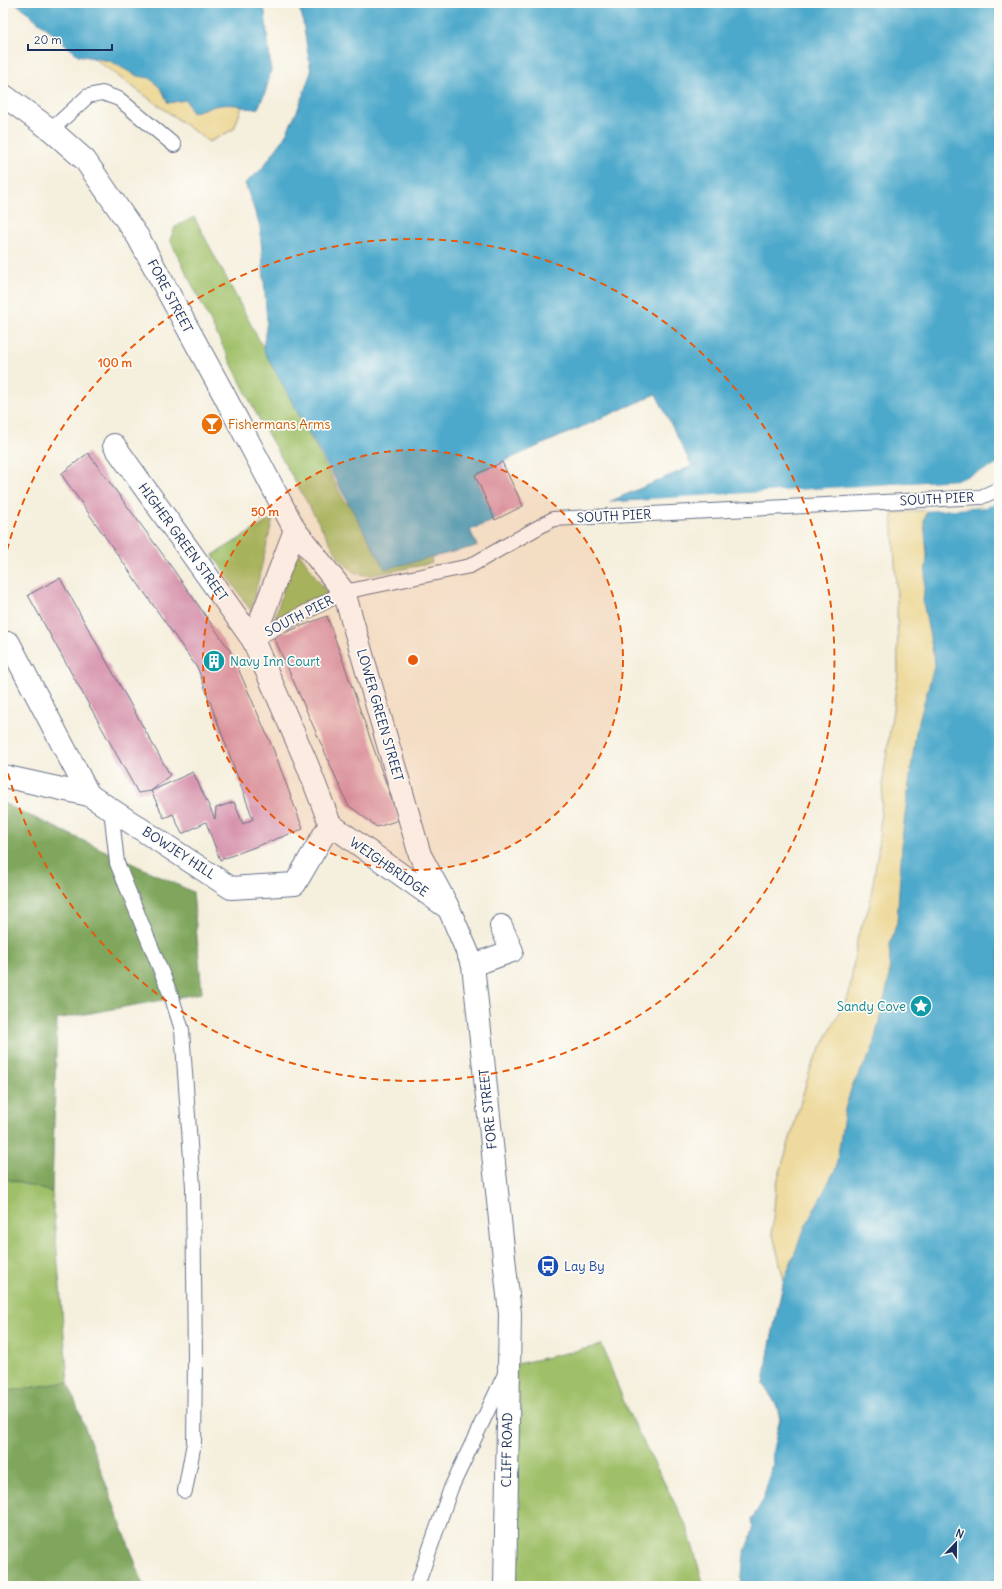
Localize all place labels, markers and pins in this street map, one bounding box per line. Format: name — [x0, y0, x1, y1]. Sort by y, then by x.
bar icon: Fishermans Arms — [199, 411, 225, 437]
place label: Fishermans Arms — [228, 416, 330, 433]
building icon: Navy Inn Court — [201, 648, 227, 674]
place label: Navy Inn Court — [230, 653, 320, 670]
centre of rings — [406, 653, 420, 667]
place icon: Sandy Cove — [908, 993, 934, 1019]
place label: Sandy Cove — [837, 998, 906, 1015]
bus stop icon: Lay By — [535, 1253, 561, 1279]
place label: Lay By — [564, 1258, 605, 1275]

